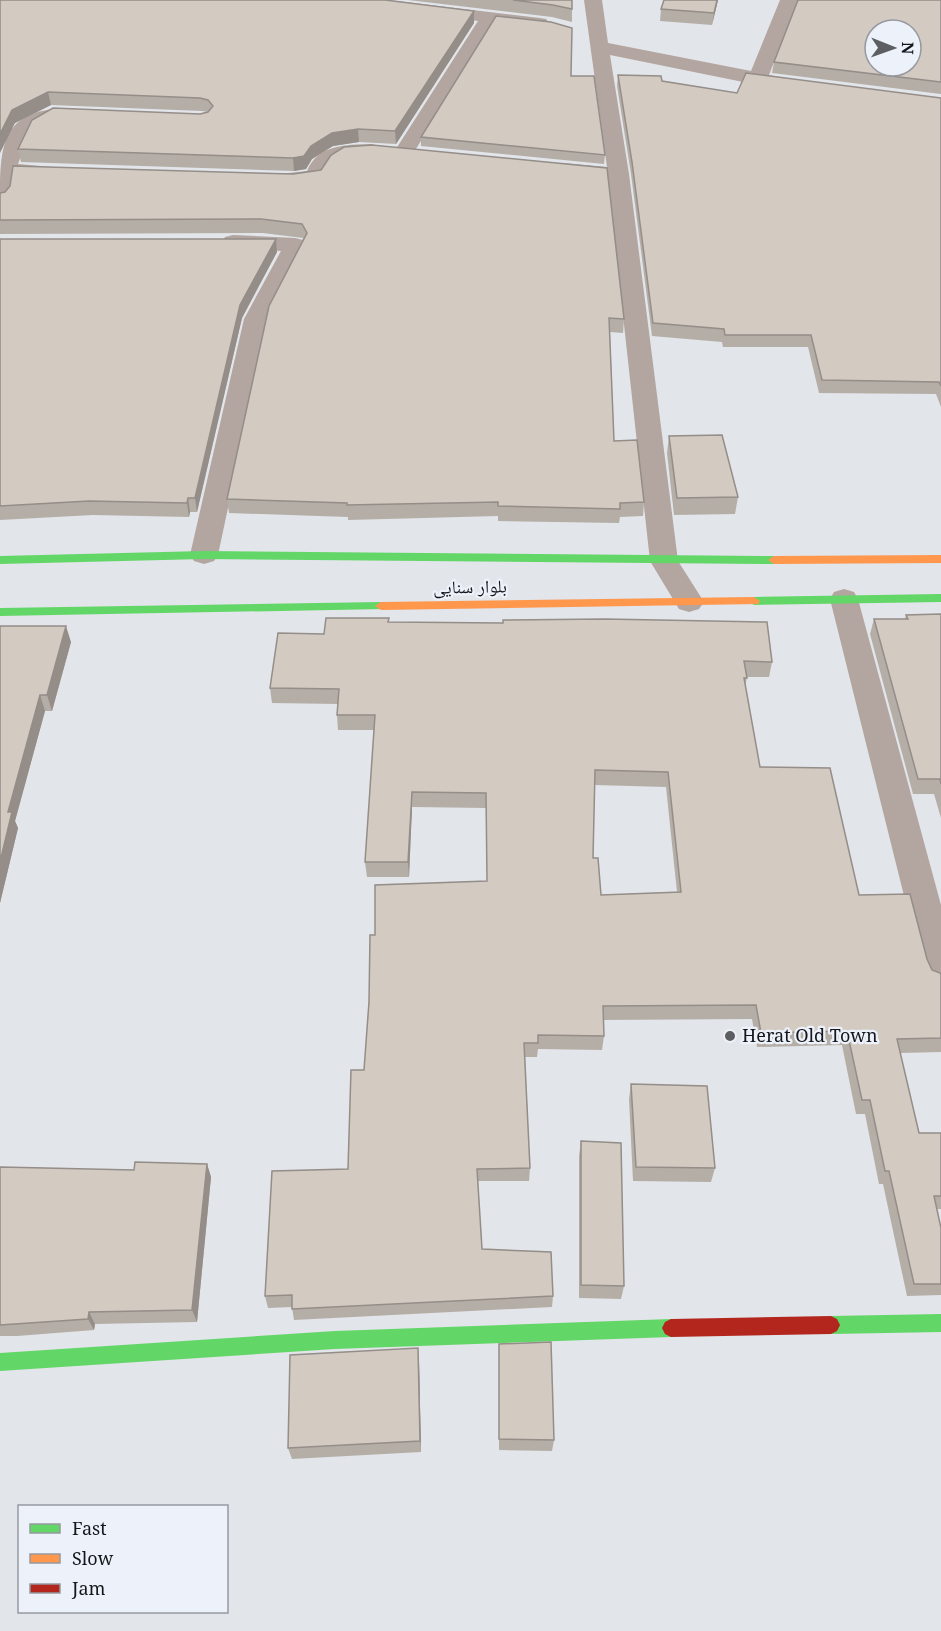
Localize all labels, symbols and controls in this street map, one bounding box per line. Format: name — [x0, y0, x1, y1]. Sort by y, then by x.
north arrow — [863, 18, 923, 78]
text: N — [897, 42, 919, 55]
street label: بلوار سنایی — [433, 573, 507, 599]
place label: Herat Old Town — [742, 1023, 878, 1047]
marker: Herat Old Town — [723, 1029, 737, 1043]
legend — [18, 1505, 228, 1613]
text: Fast — [72, 1516, 107, 1540]
text: Slow — [72, 1546, 114, 1570]
text: Jam — [71, 1576, 106, 1600]

